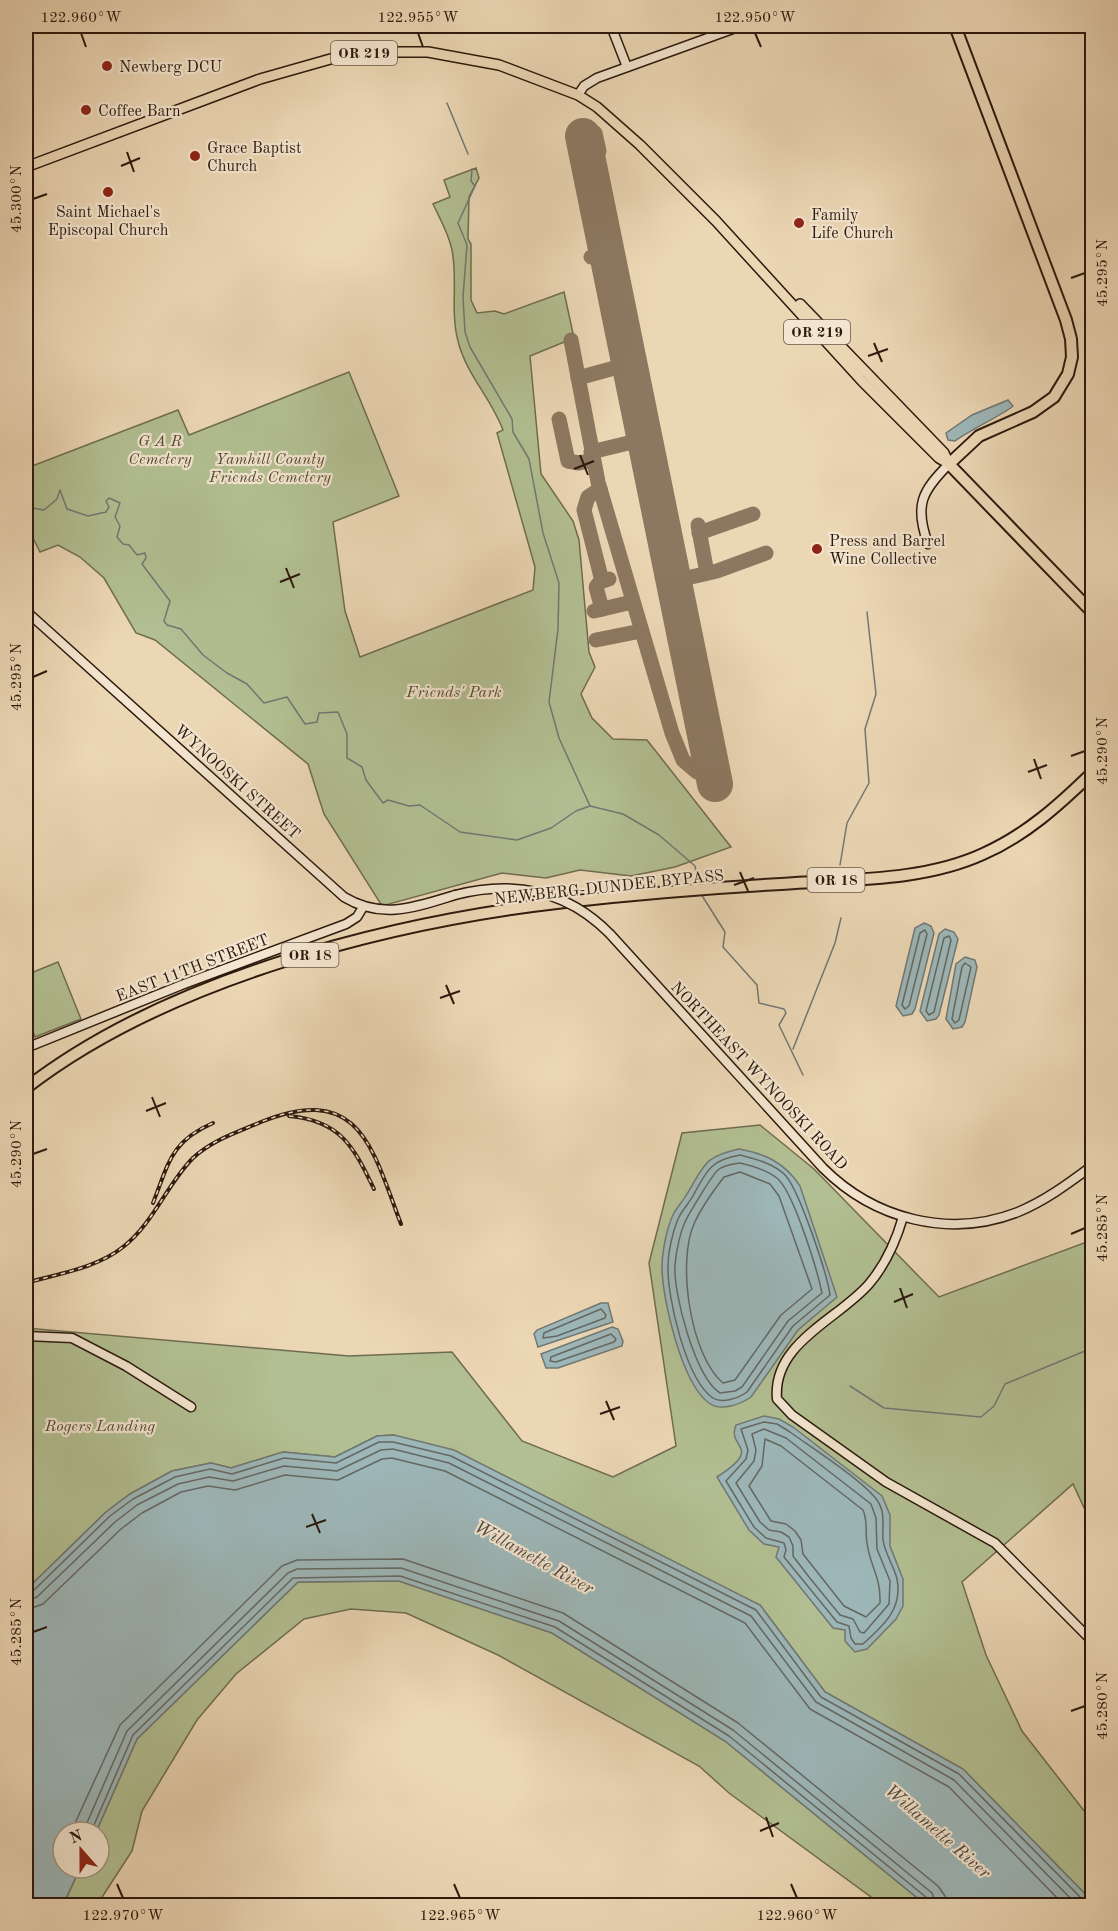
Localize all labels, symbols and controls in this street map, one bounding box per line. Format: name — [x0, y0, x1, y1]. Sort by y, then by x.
text: 122.960°W — [40, 11, 122, 26]
text: 122.955°W — [377, 11, 459, 26]
text: 122.950°W — [714, 11, 796, 26]
road number: OR 219 — [331, 41, 397, 65]
marker: Newberg DCU — [100, 59, 114, 73]
place label: Newberg DCU — [119, 60, 223, 76]
marker: Coffee Barn — [79, 103, 93, 117]
place label: Coffee Barn — [98, 104, 181, 120]
place label: Grace Baptist Church — [207, 141, 302, 175]
marker: Grace Baptist Church — [188, 149, 202, 163]
text: 45.300°N — [10, 165, 25, 233]
marker: Saint Michael's Episcopal Church — [101, 185, 115, 199]
place label: Saint Michael's Episcopal Church — [48, 205, 169, 239]
place label: Family Life Church — [811, 208, 894, 242]
marker: Family Life Church — [792, 216, 806, 230]
text: 45.295°N — [1096, 239, 1111, 307]
road number: OR 219 — [784, 320, 850, 344]
park label: G A R Cemetery — [128, 434, 193, 468]
park label: Yamhill County Friends Cemetery — [208, 452, 332, 486]
place label: Press and Barrel Wine Collective — [829, 534, 945, 568]
marker: Press and Barrel Wine Collective — [810, 542, 824, 556]
text: 45.295°N — [10, 643, 25, 711]
park label: Friends' Park — [405, 685, 502, 701]
text: 45.290°N — [1096, 717, 1111, 785]
street label: WYNOOSKI STREET — [171, 722, 302, 843]
street label: NEWBERG-DUNDEE BYPASS — [494, 868, 725, 908]
road number: OR 18 — [808, 868, 864, 892]
street label: EAST 11TH STREET — [114, 932, 271, 1005]
road number: OR 18 — [282, 943, 338, 967]
street label: NORTHEAST WYNOOSKI ROAD — [667, 979, 850, 1174]
text: 45.290°N — [10, 1120, 25, 1188]
text: 45.285°N — [1096, 1194, 1111, 1262]
park label: Rogers Landing — [44, 1419, 156, 1435]
water label: Willamette River — [471, 1518, 597, 1599]
text: 45.285°N — [10, 1598, 25, 1666]
text: 45.280°N — [1096, 1672, 1111, 1740]
water label: Willamette River — [881, 1781, 995, 1883]
north arrow — [51, 1820, 111, 1880]
text: N — [68, 1828, 86, 1848]
text: 122.970°W — [82, 1909, 164, 1924]
text: 122.965°W — [419, 1909, 501, 1924]
text: 122.960°W — [756, 1909, 838, 1924]

